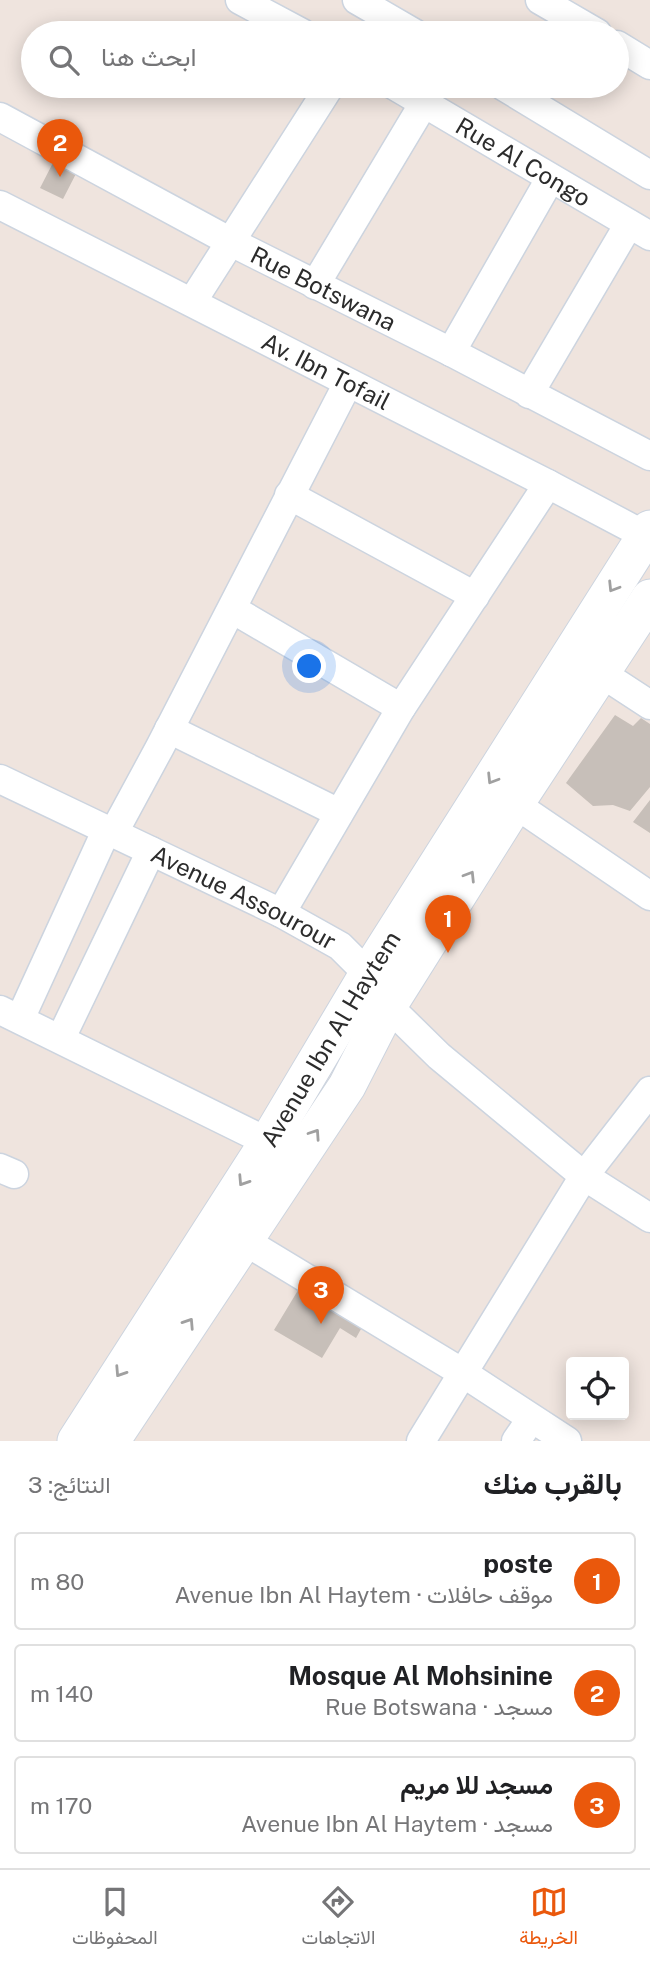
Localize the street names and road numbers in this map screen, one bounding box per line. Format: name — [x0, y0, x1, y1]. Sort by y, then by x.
street label: Rue Al Congo — [451, 111, 596, 212]
street label: Rue Botswana — [246, 240, 401, 336]
street label: Av. Ibn Tofail — [257, 327, 395, 415]
street label: Avenue Assourour — [147, 839, 341, 955]
street label: Avenue Ibn Al Haytem — [255, 926, 406, 1151]

